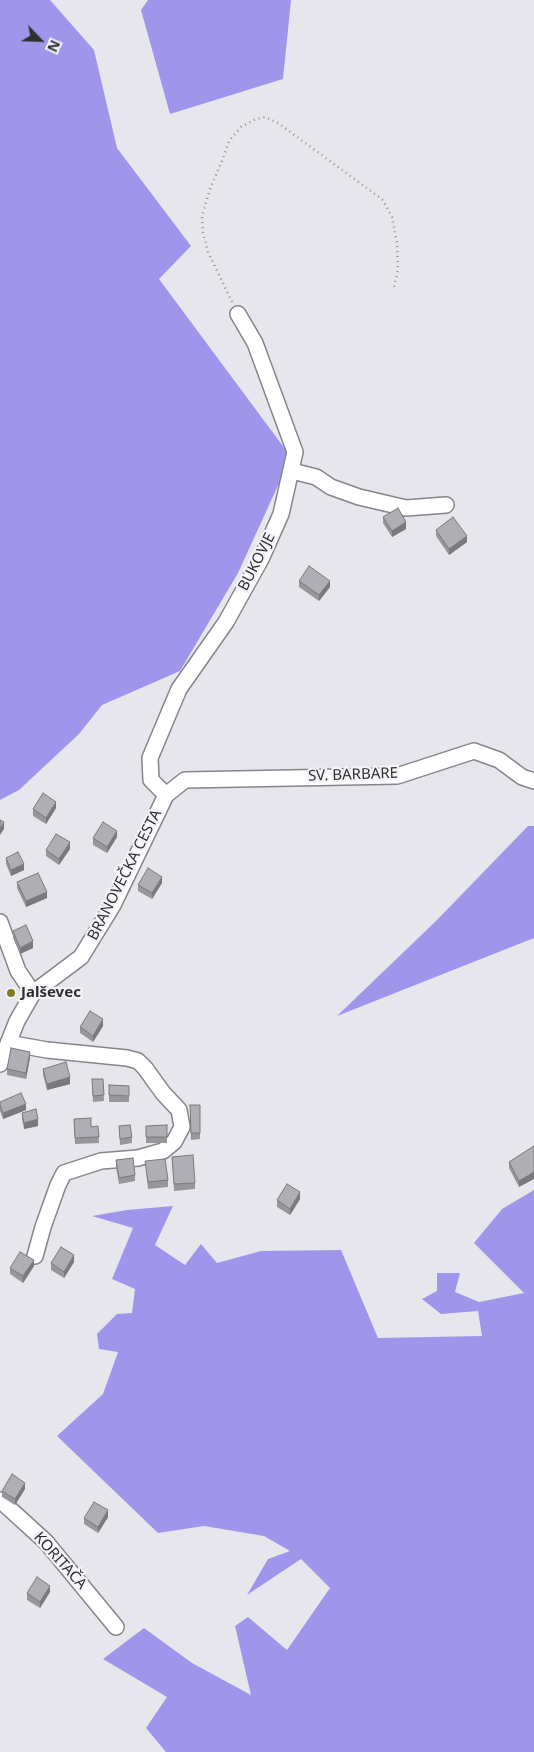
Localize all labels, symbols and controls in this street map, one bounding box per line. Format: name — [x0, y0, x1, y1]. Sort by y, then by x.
north arrow — [15, 15, 65, 65]
text: N — [43, 37, 65, 55]
street label: BUKOVJE — [235, 530, 279, 594]
street label: SV. BARBARE — [308, 764, 398, 786]
street label: BRANOVEČKA CESTA — [84, 807, 166, 943]
place label: Jalševec — [21, 984, 81, 1002]
marker: Jalševec — [5, 987, 17, 999]
street label: KORITAČA — [30, 1529, 90, 1593]

